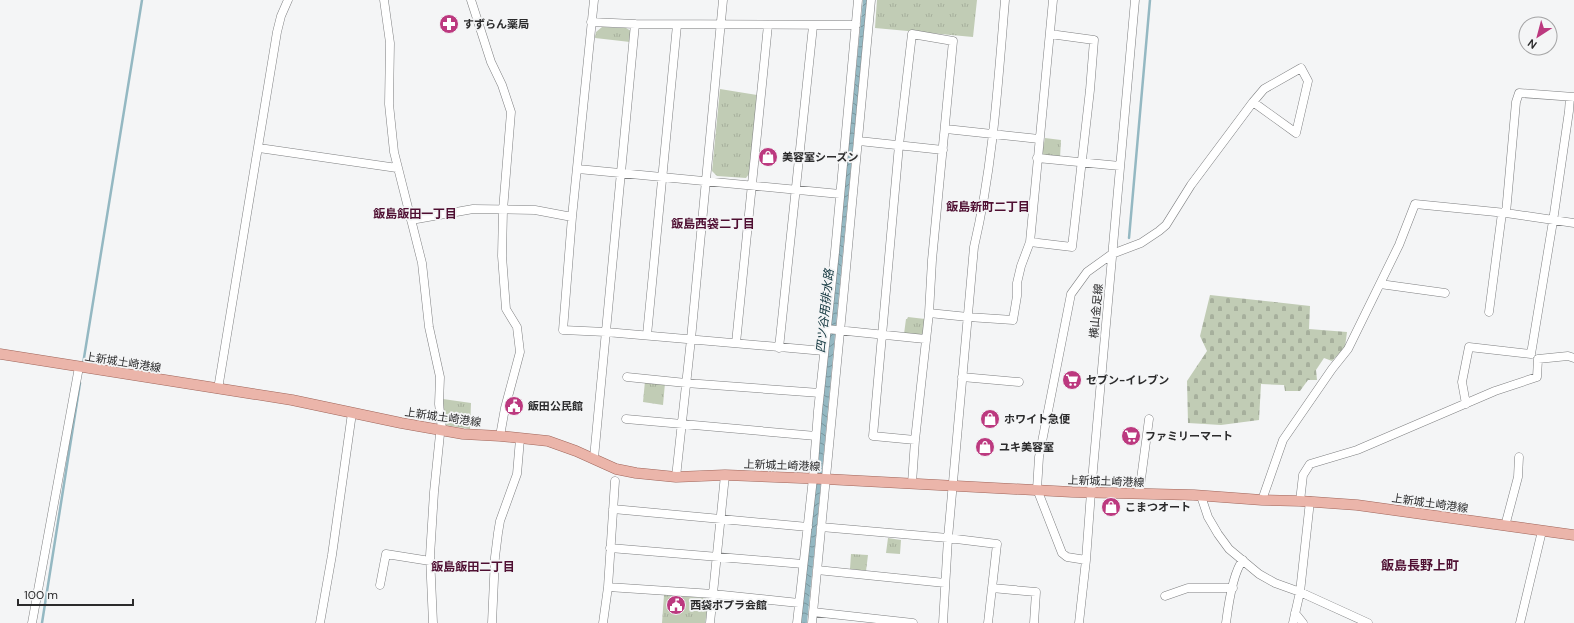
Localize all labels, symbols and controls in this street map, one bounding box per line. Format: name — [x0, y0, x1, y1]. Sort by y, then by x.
pharmacy icon: すずらん薬局 — [438, 13, 460, 35]
north arrow — [1518, 16, 1558, 56]
place label: すずらん薬局 — [463, 17, 529, 31]
text: N — [1525, 36, 1539, 52]
shop icon: 美容室シーズン — [757, 146, 779, 168]
place label: 美容室シーズン — [782, 150, 858, 164]
district label: 飯島新町二丁目 — [946, 199, 1030, 215]
district label: 飯島飯田一丁目 — [373, 206, 457, 222]
district label: 飯島西袋二丁目 — [671, 216, 755, 232]
water label: 四ツ谷用排水路 — [813, 267, 837, 354]
street label: 横山金足線 — [1087, 283, 1105, 339]
street label: 上新城土崎港線 — [84, 349, 162, 375]
supermarket icon: セブン-イレブン — [1061, 369, 1083, 391]
place label: セブン-イレブン — [1086, 373, 1169, 387]
public building icon: 飯田公民館 — [503, 395, 525, 417]
place label: 飯田公民館 — [527, 399, 583, 413]
street label: 上新城土崎港線 — [404, 405, 482, 429]
shop icon: ホワイト急便 — [979, 408, 1001, 430]
place label: ホワイト急便 — [1004, 412, 1071, 426]
supermarket icon: ファミリーマート — [1120, 425, 1142, 447]
place label: ファミリーマート — [1145, 429, 1233, 443]
shop icon: ユキ美容室 — [974, 436, 996, 458]
place label: ユキ美容室 — [999, 440, 1054, 454]
street label: 上新城土崎港線 — [743, 457, 821, 473]
street label: 上新城土崎港線 — [1067, 473, 1145, 489]
street label: 上新城土崎港線 — [1391, 491, 1469, 515]
shop icon: こまつオート — [1100, 496, 1122, 518]
place label: こまつオート — [1125, 500, 1191, 514]
district label: 飯島長野上町 — [1381, 557, 1459, 574]
district label: 飯島飯田二丁目 — [431, 559, 515, 575]
scale bar — [18, 581, 133, 607]
text: 100 m — [24, 587, 58, 603]
public building icon: 西袋ポプラ会館 — [665, 594, 687, 616]
place label: 西袋ポプラ会館 — [690, 598, 767, 612]

